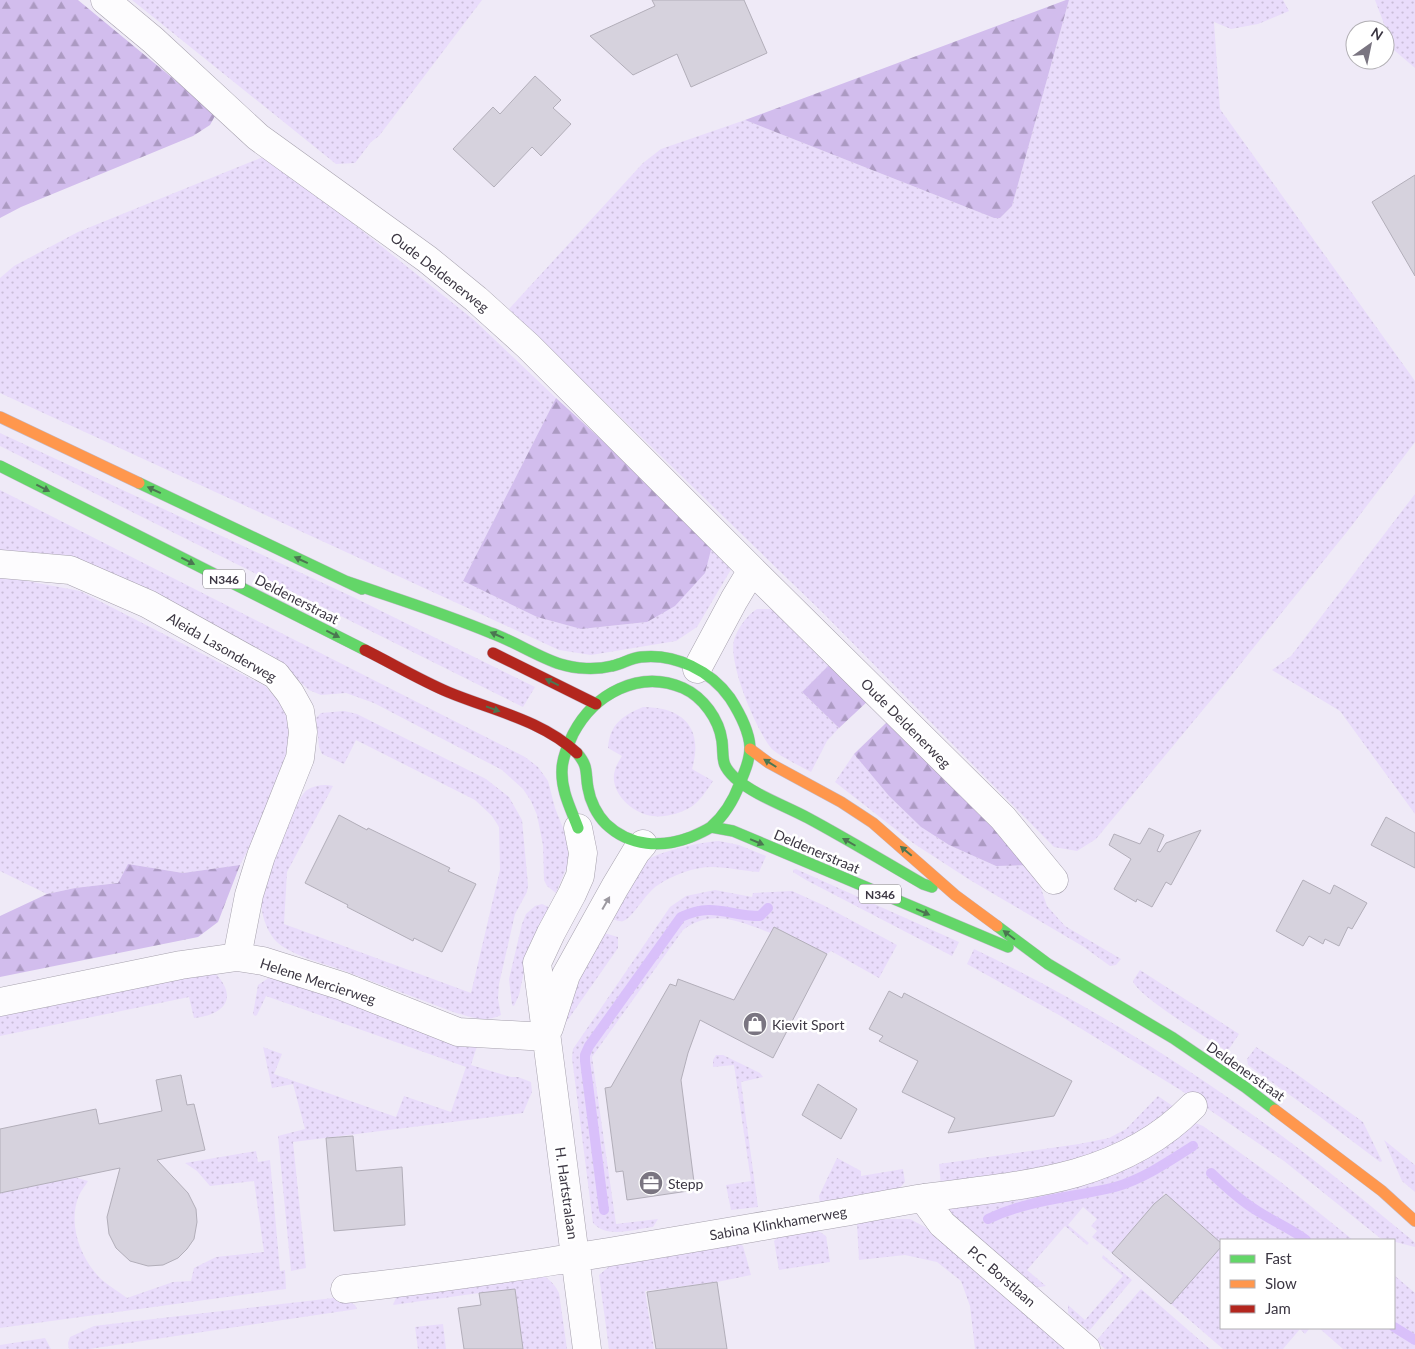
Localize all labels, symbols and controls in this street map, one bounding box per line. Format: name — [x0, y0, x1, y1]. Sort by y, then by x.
north arrow — [1345, 20, 1395, 70]
text: N — [1368, 24, 1387, 44]
street label: Oude Deldenerweg — [387, 228, 493, 316]
one-way arrow — [36, 484, 51, 492]
one-way arrow — [147, 486, 161, 494]
one-way arrow — [294, 556, 308, 564]
one-way arrow — [181, 557, 196, 565]
road number: N346 — [203, 570, 245, 588]
street label: Deldenerstraat — [252, 571, 342, 627]
street label: Aleida Lasonderweg — [164, 609, 280, 685]
one-way arrow — [326, 630, 341, 638]
one-way arrow — [490, 631, 504, 639]
street label: Oude Deldenerweg — [858, 675, 954, 771]
one-way arrow — [545, 678, 559, 686]
one-way arrow — [486, 706, 501, 713]
one-way arrow — [763, 758, 776, 767]
street label: Deldenerstraat — [771, 825, 863, 877]
one-way arrow — [843, 837, 856, 846]
one-way arrow — [750, 838, 764, 846]
one-way arrow — [899, 845, 912, 856]
road number: N346 — [859, 884, 901, 904]
one-way arrow — [601, 897, 610, 910]
one-way arrow — [916, 908, 930, 916]
one-way arrow — [1002, 930, 1016, 940]
street label: Helene Mercierweg — [258, 954, 378, 1008]
shop icon: Kievit Sport — [742, 1011, 768, 1037]
place label: Kievit Sport — [772, 1016, 844, 1033]
street label: Deldenerstraat — [1204, 1038, 1288, 1104]
street label: H. Hartstralaan — [552, 1146, 582, 1240]
office icon: Stepp — [638, 1170, 664, 1196]
place label: Stepp — [668, 1175, 704, 1192]
street label: Sabina Klinkhamerweg — [708, 1203, 848, 1243]
legend — [1220, 1239, 1395, 1329]
street label: P.C. Borstlaan — [965, 1242, 1039, 1310]
text: Fast — [1265, 1249, 1292, 1267]
text: Slow — [1265, 1274, 1297, 1292]
text: Jam — [1265, 1299, 1291, 1317]

